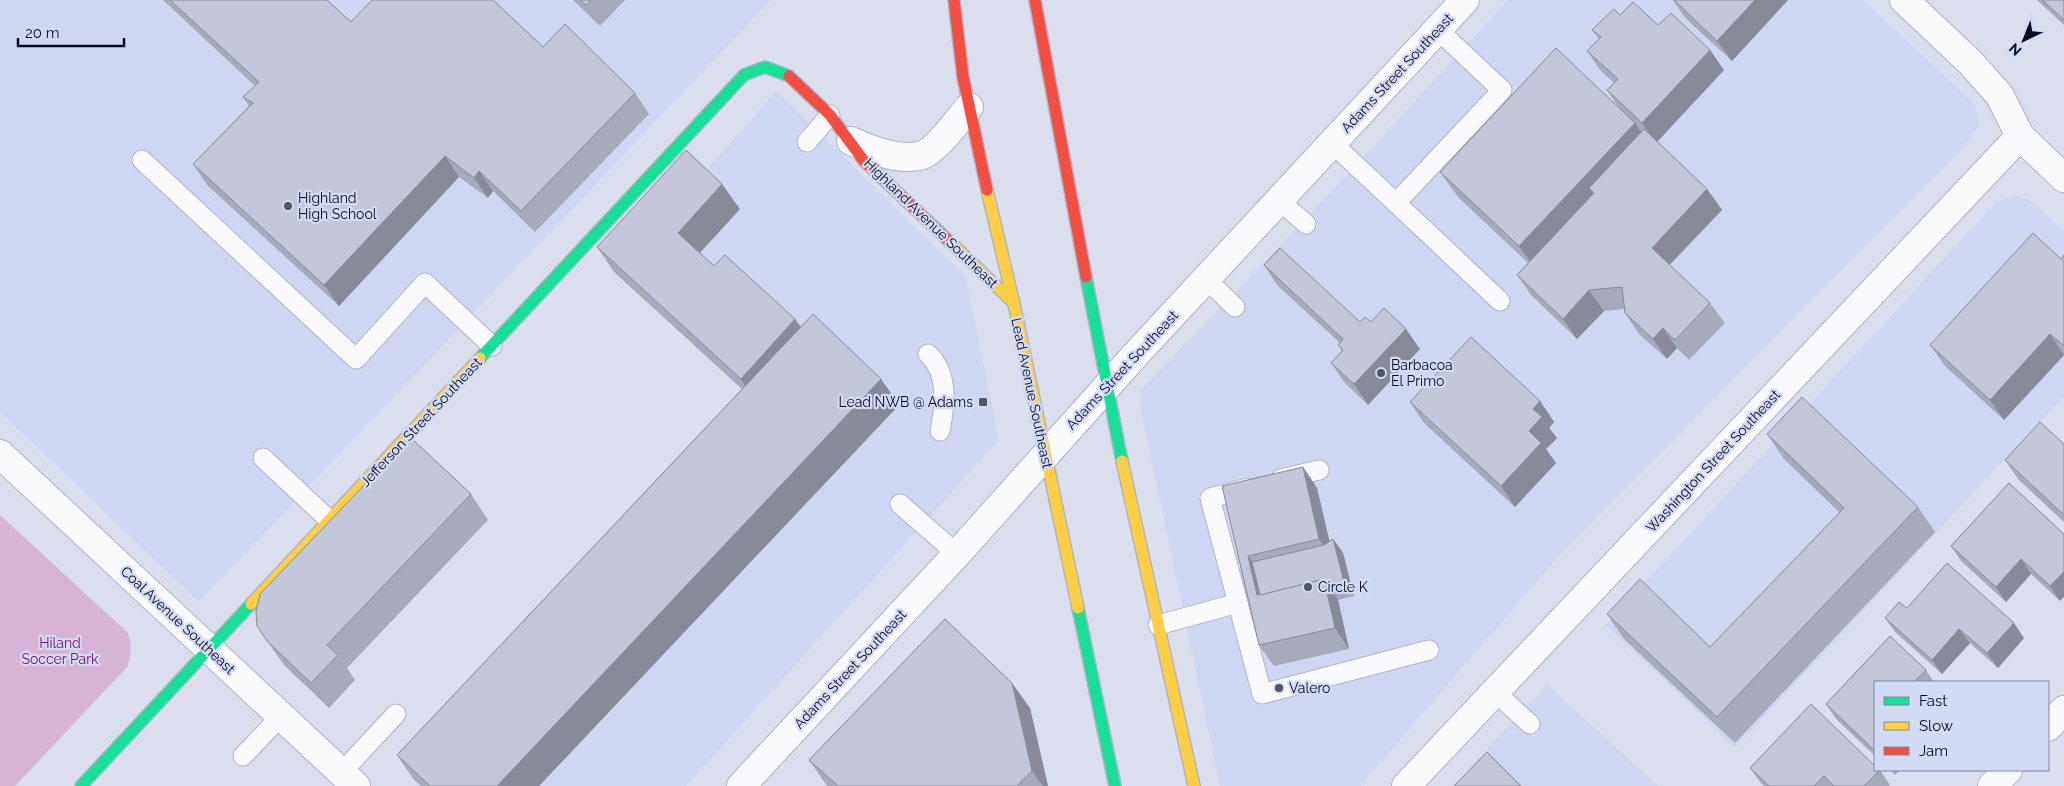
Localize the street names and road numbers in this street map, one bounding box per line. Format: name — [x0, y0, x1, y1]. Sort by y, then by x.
street label: Adams Street Southeast — [1338, 10, 1456, 136]
street label: Highland Avenue Southeast — [861, 155, 1001, 291]
street label: Adams Street Southeast — [1063, 307, 1181, 433]
street label: Lead Avenue Southeast — [1008, 316, 1056, 470]
street label: Jefferson Street Southeast — [357, 354, 485, 490]
street label: Washington Street Southeast — [1643, 386, 1783, 535]
street label: Coal Avenue Southeast — [118, 563, 239, 677]
street label: Adams Street Southeast — [791, 606, 909, 732]

